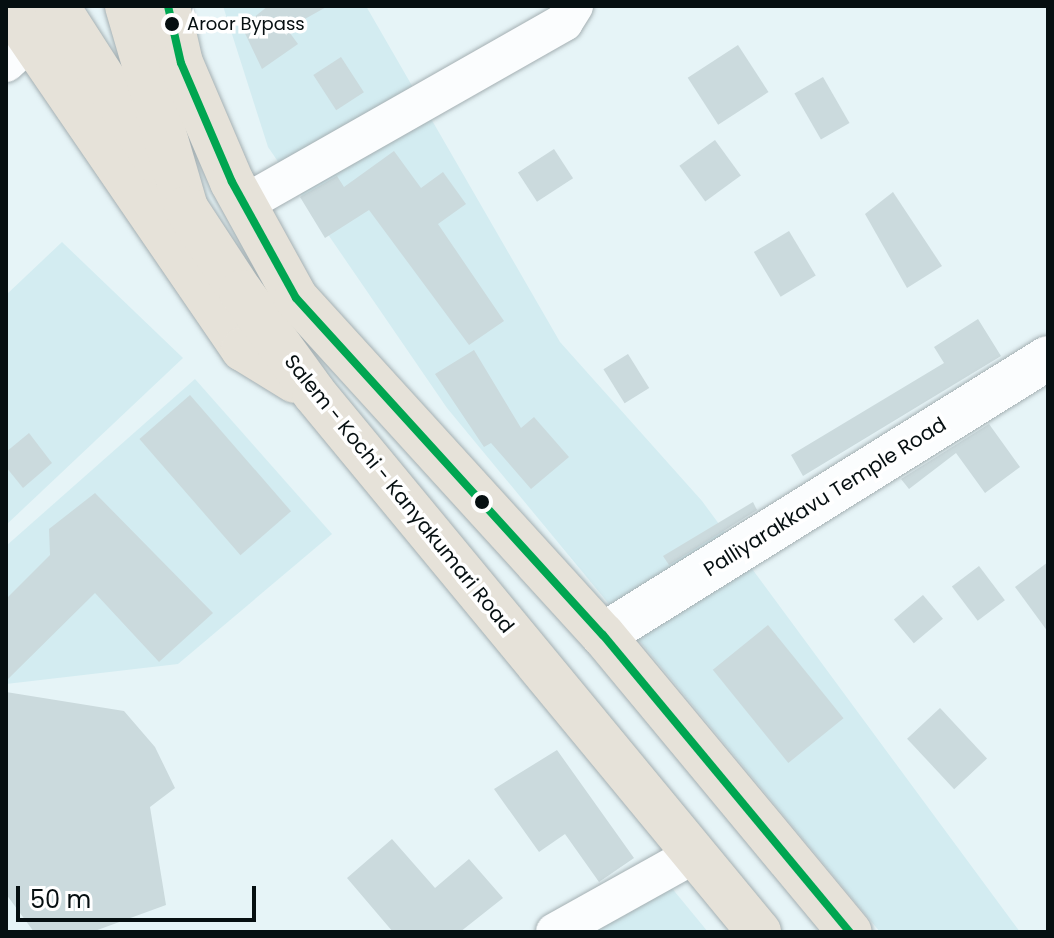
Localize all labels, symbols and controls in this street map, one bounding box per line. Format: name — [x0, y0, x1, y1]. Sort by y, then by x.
place label: Aroor Bypass — [187, 13, 305, 35]
marker: Aroor Bypass — [164, 16, 180, 32]
street label: Salem - Kochi - Kanyakumari Road — [279, 350, 519, 638]
street label: Palliyarakkavu Temple Road — [699, 412, 951, 582]
unlabelled marker — [474, 494, 490, 510]
scale bar — [20, 870, 260, 920]
text: 50 m — [30, 883, 91, 916]

